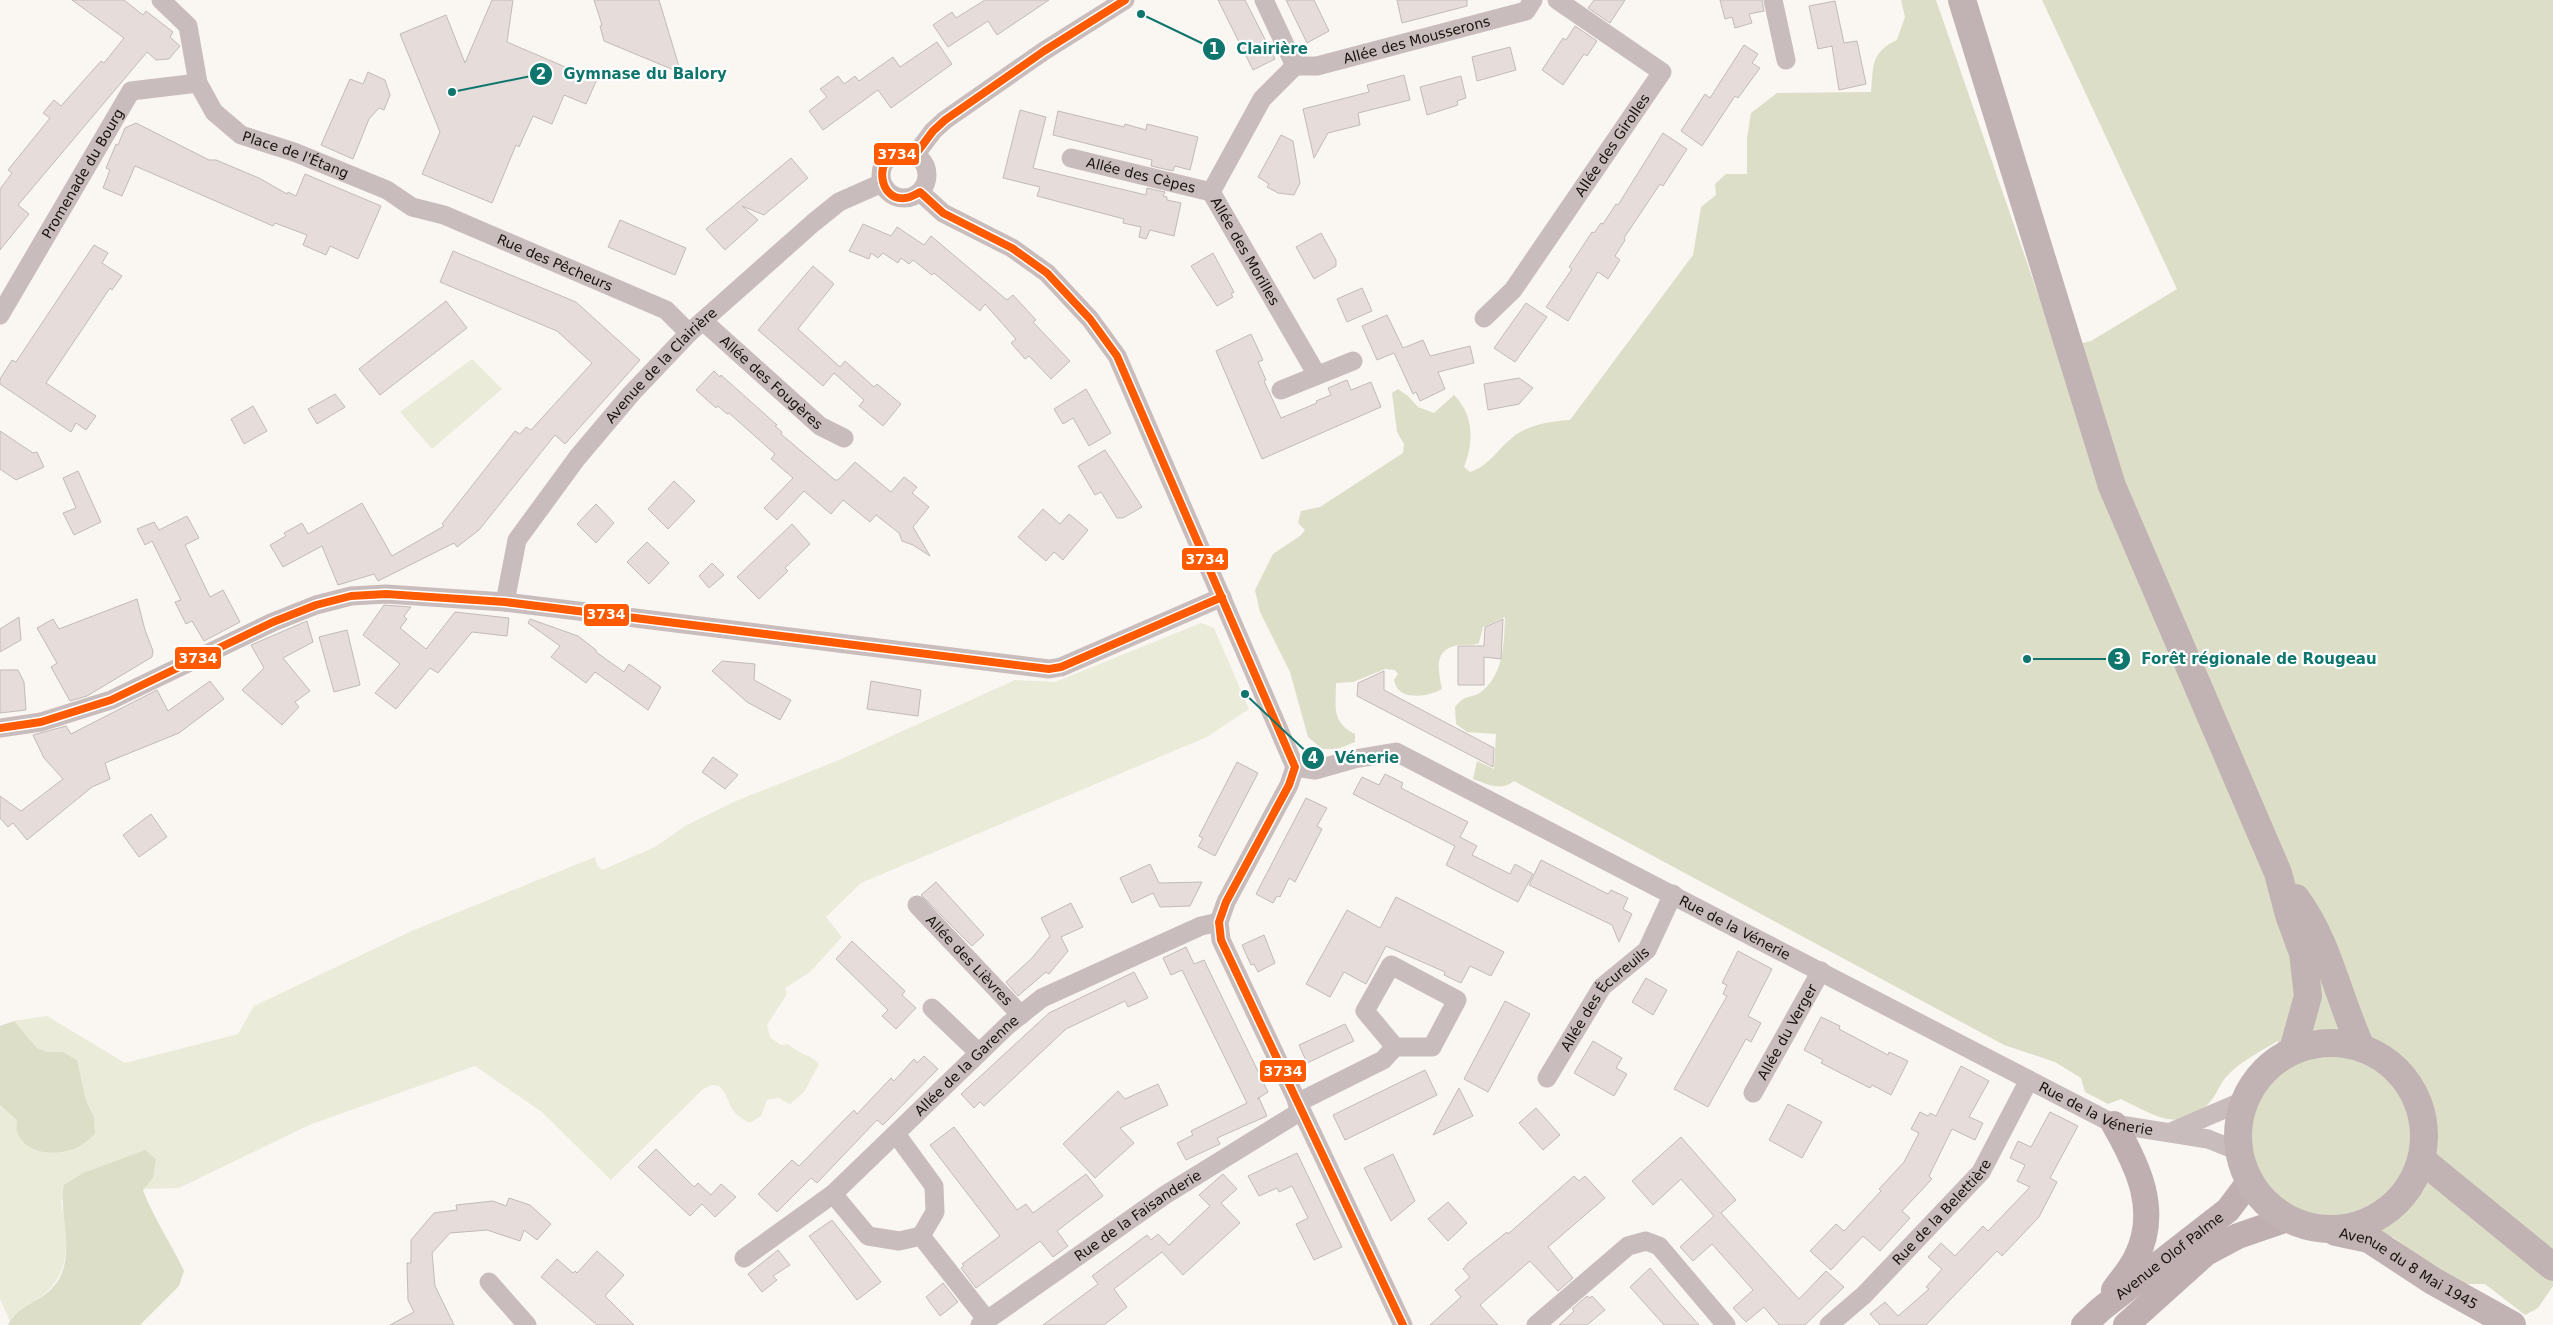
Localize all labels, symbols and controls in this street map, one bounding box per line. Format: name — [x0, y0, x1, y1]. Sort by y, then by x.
street label: Allée des Mousserons — [1341, 13, 1492, 67]
callout: Clairière — [1202, 34, 1318, 64]
text: 1 — [1209, 40, 1219, 58]
text: Clairière — [1236, 40, 1308, 58]
callout: Gymnase du Balory — [528, 59, 737, 89]
text: 2 — [536, 65, 546, 83]
text: Gymnase du Balory — [563, 65, 727, 83]
street label: Allée des Girolles — [1571, 91, 1653, 199]
street label: Promenade du Bourg — [39, 106, 127, 241]
street label: Place de l'Étang — [240, 128, 351, 182]
line badge: 3734 — [873, 142, 920, 166]
text: 3734 — [878, 146, 917, 162]
street label: Allée des Cèpes — [1085, 154, 1197, 196]
street label: Allée des Morilles — [1208, 194, 1283, 308]
street label: Rue des Pêcheurs — [495, 231, 615, 294]
street label: Avenue de la Clairière — [602, 304, 720, 426]
street label: Allée des Fougères — [717, 332, 826, 433]
line badge: 3734 — [1181, 547, 1229, 571]
text: 3734 — [1186, 551, 1225, 567]
line badge: 3734 — [583, 603, 630, 627]
text: 3734 — [587, 606, 626, 622]
callout: Forêt régionale de Rougeau — [2106, 644, 2387, 674]
line badge: 3734 — [174, 646, 222, 670]
text: 3734 — [179, 650, 218, 666]
text: 3 — [2114, 650, 2124, 668]
text: Forêt régionale de Rougeau — [2141, 650, 2377, 668]
callout: Vénerie — [1300, 743, 1410, 773]
text: 4 — [1308, 749, 1318, 767]
text: Vénerie — [1335, 749, 1399, 767]
street label: Rue de la Vénerie — [1677, 892, 1793, 963]
street label: Allée des Lièvres — [923, 912, 1016, 1009]
street label: Allée des Écureuils — [1557, 944, 1652, 1054]
street label: Allée du Verger — [1754, 981, 1820, 1083]
street label: Allée de la Garenne — [911, 1012, 1022, 1119]
line badge: 3734 — [1259, 1059, 1307, 1083]
text: 3734 — [1264, 1063, 1303, 1079]
street label: Rue de la Vénerie — [2036, 1079, 2154, 1138]
street label: Rue de la Belettière — [1889, 1157, 1994, 1268]
street label: Rue de la Faisanderie — [1071, 1167, 1204, 1264]
street label: Avenue Olof Palme — [2112, 1209, 2226, 1303]
street label: Avenue du 8 Mai 1945 — [2338, 1225, 2481, 1312]

